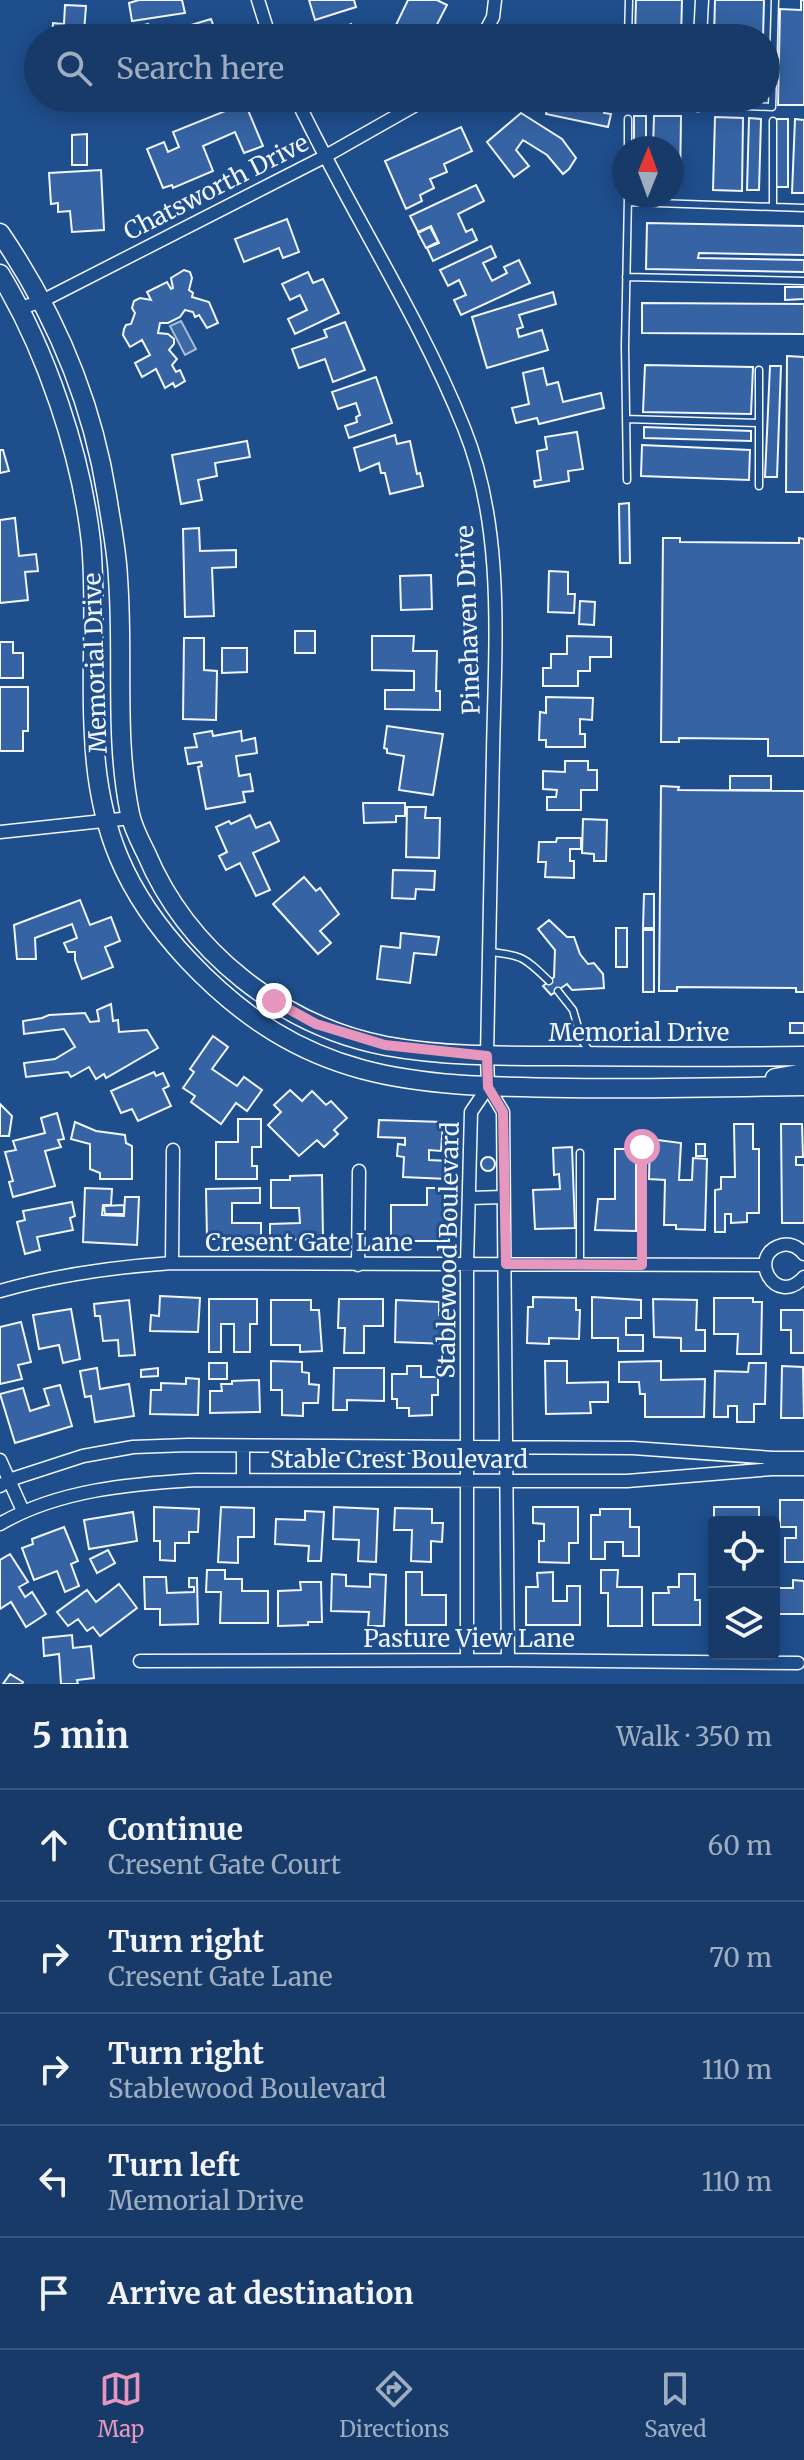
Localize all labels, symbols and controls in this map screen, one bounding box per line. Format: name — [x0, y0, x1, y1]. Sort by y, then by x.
search box — [24, 24, 780, 112]
icon: search — [52, 46, 96, 90]
text: Search here — [116, 49, 284, 87]
street label: Chatsworth Drive — [118, 127, 314, 247]
north arrow — [612, 136, 684, 208]
street label: Pinehaven Drive — [449, 525, 487, 715]
street label: Memorial Drive — [76, 572, 114, 754]
route end — [256, 983, 292, 1019]
street label: Memorial Drive — [549, 1017, 729, 1048]
street label: Stablewood Boulevard — [430, 1121, 466, 1379]
route start — [624, 1129, 660, 1165]
street label: Cresent Gate Lane — [205, 1227, 413, 1258]
street label: Stable Crest Boulevard — [270, 1444, 528, 1475]
map controls — [708, 1516, 780, 1660]
button: locate — [708, 1516, 780, 1588]
button: layers — [708, 1588, 780, 1660]
street label: Pasture View Lane — [363, 1623, 575, 1654]
text: 5 min — [32, 1715, 129, 1757]
text: Walk · 350 m — [616, 1720, 772, 1753]
text: Continue — [108, 1810, 243, 1848]
icon: ahead — [32, 1823, 76, 1867]
text: 60 m — [708, 1829, 772, 1862]
text: Cresent Gate Court — [108, 1848, 341, 1881]
text: Turn right — [108, 1922, 264, 1960]
icon: right — [32, 1935, 76, 1979]
text: 70 m — [709, 1941, 772, 1974]
text: Cresent Gate Lane — [108, 1960, 333, 1993]
text: Turn right — [108, 2034, 264, 2072]
icon: right — [32, 2047, 76, 2091]
text: 110 m — [702, 2053, 772, 2086]
text: Stablewood Boulevard — [108, 2072, 386, 2105]
text: Turn left — [108, 2146, 240, 2184]
icon: left — [32, 2159, 76, 2203]
text: 110 m — [702, 2165, 772, 2198]
text: Memorial Drive — [108, 2184, 304, 2217]
icon: arrive — [32, 2271, 76, 2315]
text: Arrive at destination — [108, 2274, 414, 2312]
tab: Map — [97, 2367, 144, 2443]
tab: Directions — [339, 2367, 449, 2443]
tab: Saved — [644, 2367, 707, 2443]

